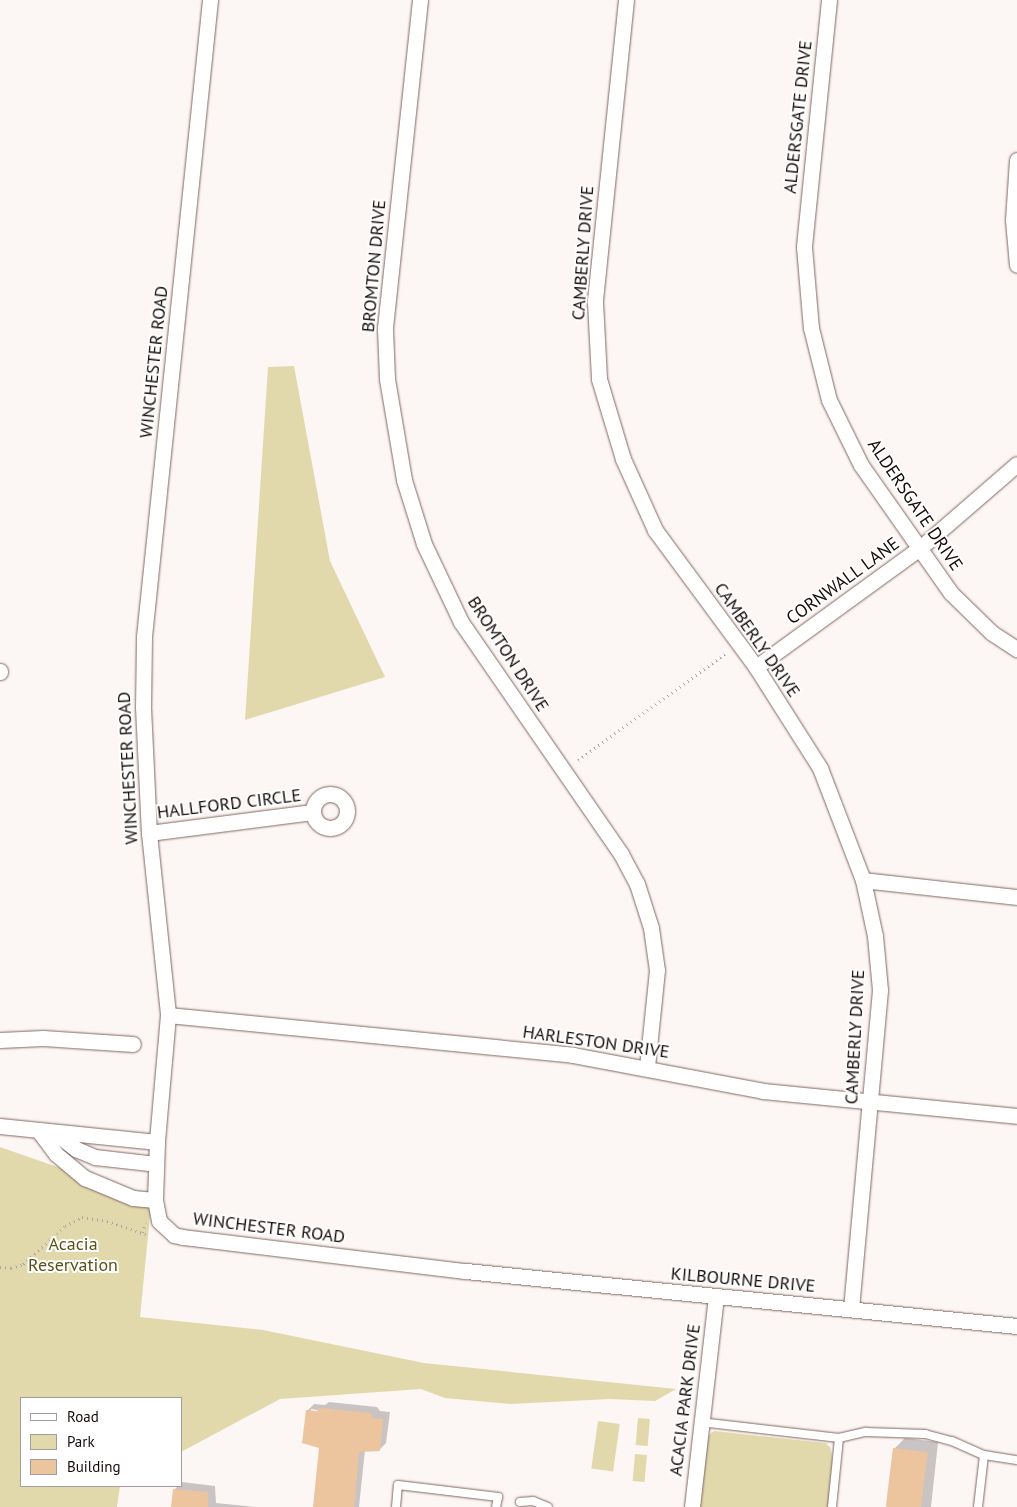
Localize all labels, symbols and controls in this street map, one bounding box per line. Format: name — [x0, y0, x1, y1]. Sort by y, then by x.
street label: ALDERSGATE DRIVE — [779, 39, 817, 195]
street label: CAMBERLY DRIVE — [568, 185, 598, 321]
street label: BROMTON DRIVE — [357, 199, 391, 333]
street label: WINCHESTER ROAD — [135, 285, 173, 439]
street label: ALDERSGATE DRIVE — [863, 435, 967, 575]
street label: CORNWALL LANE — [782, 533, 904, 629]
street label: CAMBERLY DRIVE — [709, 578, 805, 702]
street label: BROMTON DRIVE — [463, 592, 553, 716]
street label: WINCHESTER ROAD — [113, 691, 143, 845]
street label: HALLFORD CIRCLE — [156, 784, 302, 824]
street label: CAMBERLY DRIVE — [841, 969, 869, 1105]
street label: HARLESTON DRIVE — [521, 1021, 671, 1063]
street label: WINCHESTER ROAD — [192, 1208, 346, 1248]
park label: Acacia Reservation — [28, 1234, 118, 1276]
street label: KILBOURNE DRIVE — [670, 1263, 816, 1297]
street label: ACACIA PARK DRIVE — [665, 1322, 705, 1478]
legend — [20, 1397, 182, 1487]
text: Road — [67, 1407, 99, 1426]
text: Park — [67, 1432, 95, 1451]
text: Building — [67, 1457, 121, 1476]

